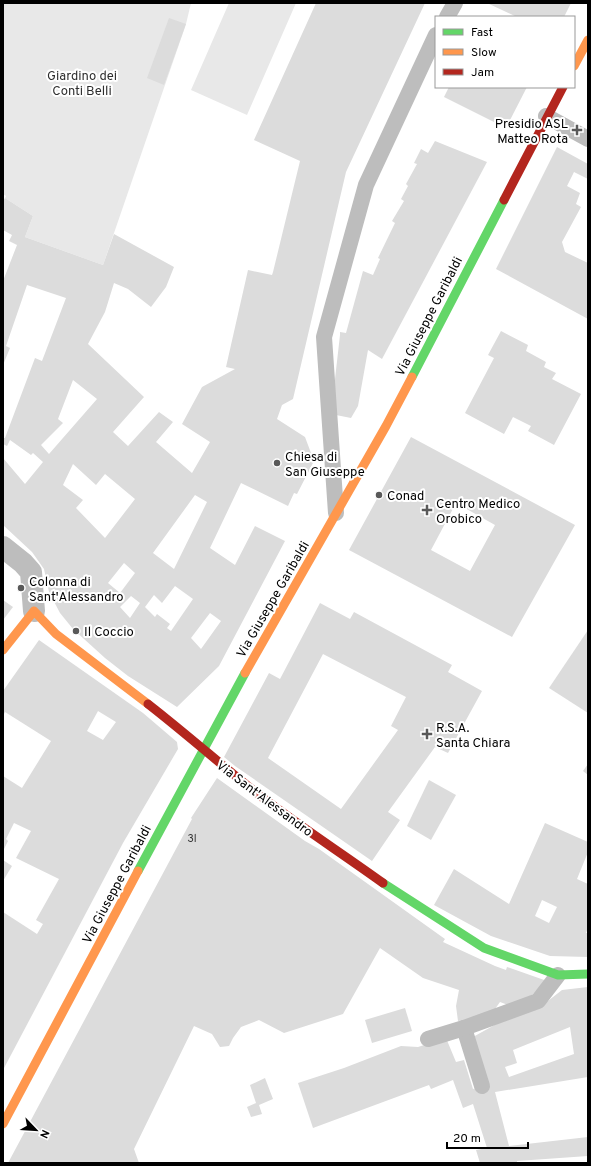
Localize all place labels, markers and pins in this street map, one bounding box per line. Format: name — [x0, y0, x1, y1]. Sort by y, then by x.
place label: Presidio ASL Matteo Rota — [495, 117, 568, 148]
marker: Presidio ASL Matteo Rota — [571, 124, 583, 136]
place label: Chiesa di San Giuseppe — [285, 450, 365, 481]
marker: Chiesa di San Giuseppe — [272, 458, 282, 468]
place label: Conad — [387, 489, 424, 505]
marker: Conad — [374, 490, 384, 500]
place label: Centro Medico Orobico — [436, 497, 520, 528]
marker: Centro Medico Orobico — [421, 504, 433, 516]
place label: Colonna di Sant'Alessandro — [29, 575, 124, 606]
marker: Colonna di Sant'Alessandro — [16, 583, 26, 593]
place label: Il Coccio — [84, 625, 134, 641]
marker: Il Coccio — [71, 626, 81, 636]
place label: R.S.A. Santa Chiara — [436, 721, 510, 752]
marker: R.S.A. Santa Chiara — [421, 728, 433, 740]

